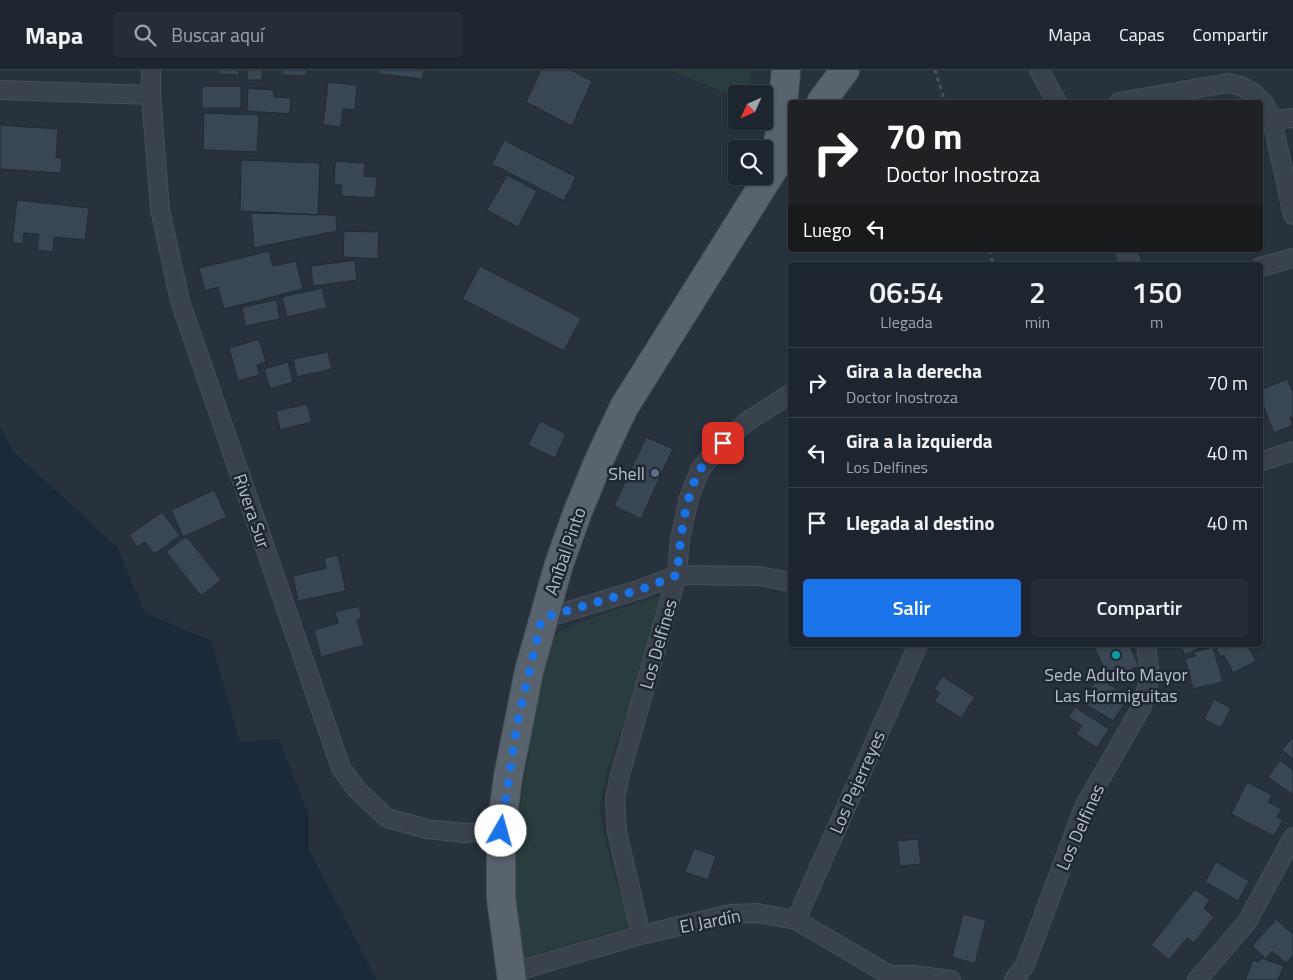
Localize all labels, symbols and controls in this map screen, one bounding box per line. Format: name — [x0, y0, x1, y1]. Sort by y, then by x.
search box — [113, 12, 463, 57]
text: Mapa — [25, 17, 83, 53]
text: Buscar aquí — [171, 20, 264, 49]
icon: search — [131, 21, 159, 49]
text: Mapa — [1048, 21, 1091, 48]
text: Capas — [1119, 21, 1165, 48]
text: Compartir — [1193, 21, 1268, 48]
north arrow — [728, 85, 772, 130]
map controls — [728, 85, 773, 185]
text: 70 m — [886, 109, 962, 163]
icon: right — [803, 120, 868, 185]
button: search — [728, 140, 773, 185]
text: Doctor Inostroza — [886, 157, 1040, 191]
text: Luego — [803, 215, 852, 244]
icon: left — [862, 215, 890, 243]
text: 06:54 — [869, 269, 944, 315]
text: 2 — [1029, 269, 1046, 315]
text: 150 — [1131, 269, 1182, 315]
text: Llegada — [880, 310, 932, 334]
text: min — [1025, 310, 1050, 334]
text: m — [1150, 310, 1163, 334]
text: Gira a la derecha — [846, 356, 982, 385]
text: 70 m — [1207, 368, 1248, 397]
icon: right — [803, 369, 831, 397]
text: Doctor Inostroza — [846, 385, 958, 409]
pin — [702, 422, 744, 464]
text: Gira a la izquierda — [846, 426, 993, 455]
icon: arrive — [709, 429, 737, 457]
text: 40 m — [1207, 438, 1248, 467]
icon: left — [803, 439, 831, 467]
text: Los Delfines — [846, 455, 928, 479]
place label: Shell — [608, 460, 645, 487]
marker: Shell — [649, 467, 661, 479]
street label: Rivera Sur — [227, 470, 277, 552]
street label: Aníbal Pinto — [537, 504, 593, 598]
text: Llegada al destino — [846, 508, 995, 537]
text: 40 m — [1207, 508, 1248, 537]
icon: arrive — [803, 509, 831, 537]
button: Salir — [803, 579, 1021, 637]
button: Compartir — [1031, 579, 1248, 637]
street label: Los Delfines — [632, 596, 684, 692]
marker: Sede Adulto Mayor Las Hormiguitas — [1110, 649, 1122, 661]
place label: Sede Adulto Mayor Las Hormiguitas — [1044, 661, 1188, 709]
street label: Los Pejerreyes — [822, 726, 892, 838]
street label: Los Delfines — [1049, 779, 1111, 875]
position arrow — [474, 804, 526, 856]
street label: El Jardín — [677, 902, 743, 940]

